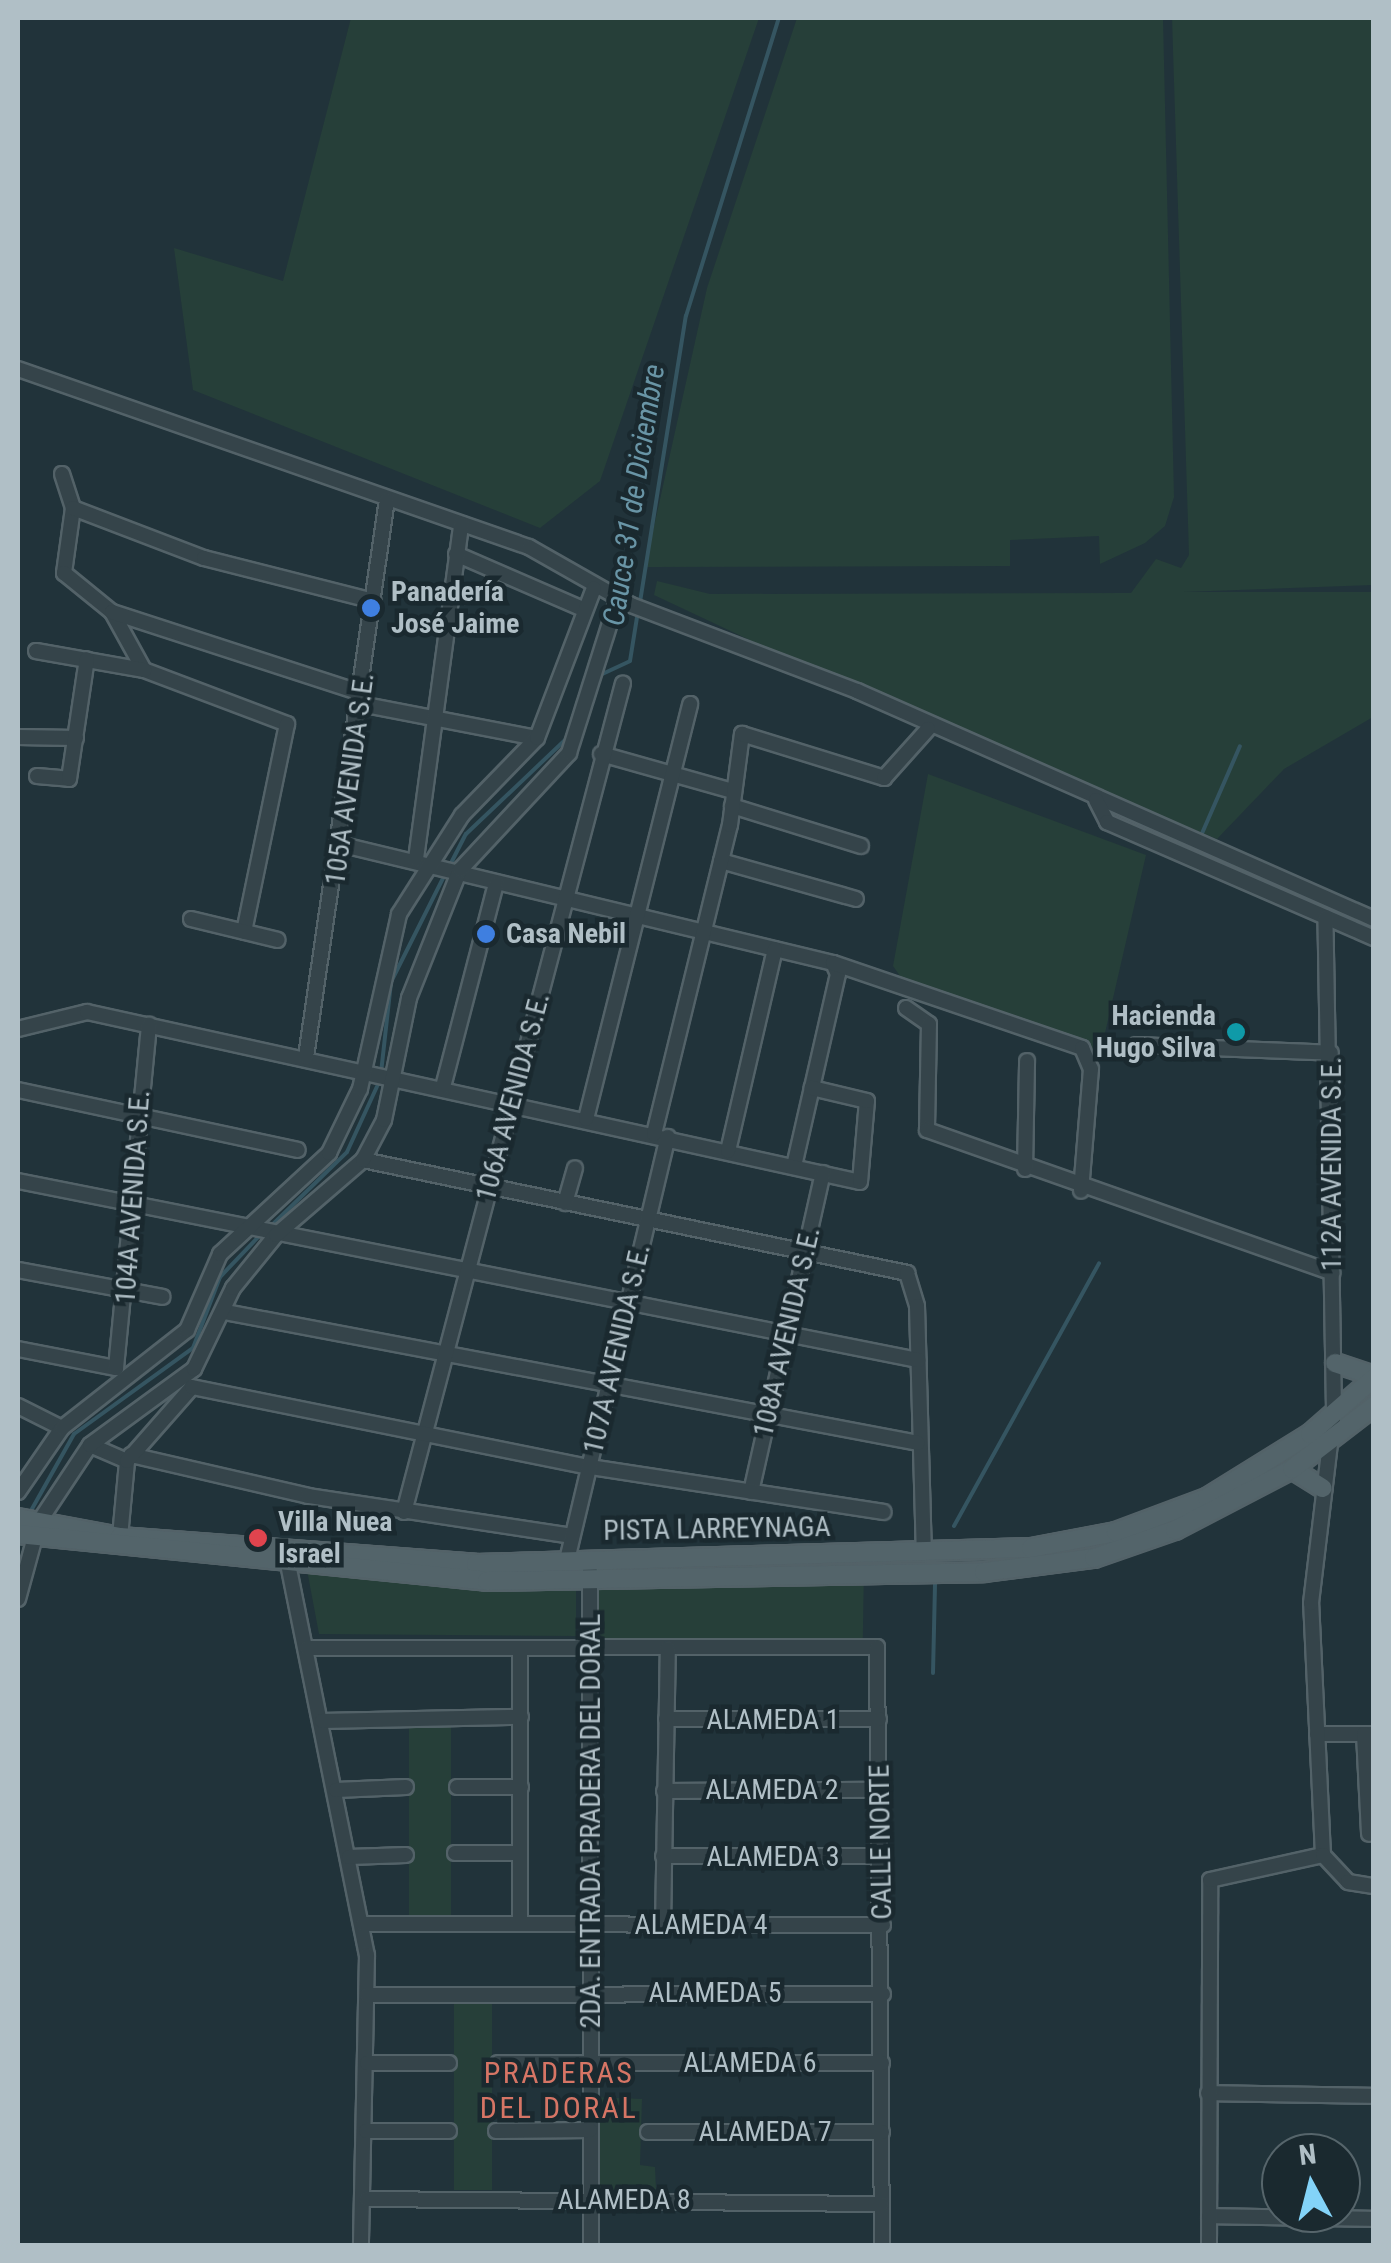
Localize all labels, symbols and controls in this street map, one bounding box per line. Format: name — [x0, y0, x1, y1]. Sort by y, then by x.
water label: Cauce 31 de Diciembre — [596, 362, 672, 628]
place label: Panadería José Jaime — [391, 575, 519, 641]
marker: Panadería José Jaime — [360, 597, 382, 619]
street label: 105A AVENIDA S.E. — [318, 670, 382, 888]
place label: Casa Nebil — [506, 917, 626, 951]
marker: Casa Nebil — [475, 923, 497, 945]
street label: 106A AVENIDA S.E. — [469, 989, 557, 1205]
place label: Hacienda Hugo Silva — [1096, 999, 1216, 1065]
marker: Hacienda Hugo Silva — [1225, 1021, 1247, 1043]
street label: 112A AVENIDA S.E. — [1315, 1057, 1349, 1271]
street label: 104A AVENIDA S.E. — [109, 1089, 157, 1305]
street label: 108A AVENIDA S.E. — [747, 1224, 827, 1440]
street label: 107A AVENIDA S.E. — [577, 1241, 657, 1457]
place label: Villa Nuea Israel — [278, 1505, 392, 1571]
street label: PISTA LARREYNAGA — [603, 1510, 831, 1548]
marker: Villa Nuea Israel — [247, 1527, 269, 1549]
street label: 2DA. ENTRADA PRADERA DEL DORAL — [574, 1614, 608, 2028]
street label: ALAMEDA 1 — [706, 1703, 840, 1737]
street label: CALLE NORTE — [863, 1764, 899, 1920]
street label: ALAMEDA 2 — [705, 1773, 839, 1807]
street label: ALAMEDA 3 — [706, 1840, 840, 1874]
street label: ALAMEDA 4 — [634, 1908, 768, 1942]
street label: ALAMEDA 5 — [648, 1976, 782, 2010]
street label: ALAMEDA 6 — [683, 2046, 817, 2080]
district label: PRADERAS DEL DORAL — [480, 2055, 638, 2126]
street label: ALAMEDA 7 — [698, 2115, 832, 2149]
north arrow — [1261, 2133, 1361, 2233]
text: N — [1297, 2137, 1318, 2172]
street label: ALAMEDA 8 — [557, 2183, 691, 2217]

